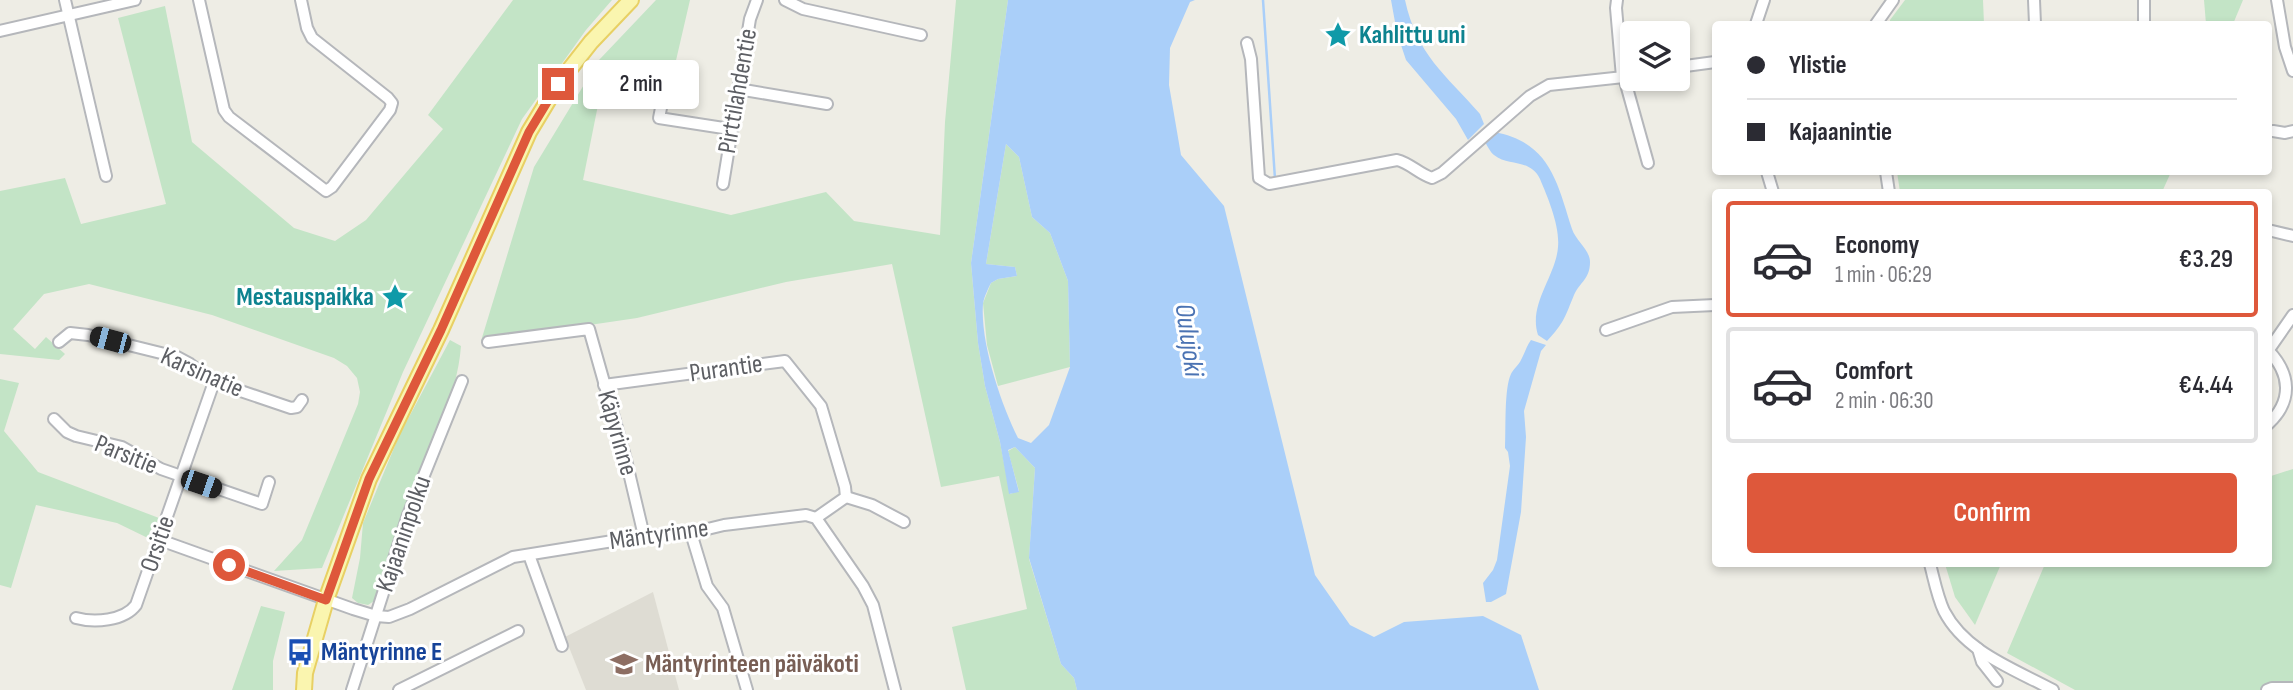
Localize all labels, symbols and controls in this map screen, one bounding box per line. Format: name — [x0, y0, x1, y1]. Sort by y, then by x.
place icon: Kahlittu uni — [1323, 20, 1353, 50]
place label: Kahlittu uni — [1359, 20, 1465, 51]
map controls — [1620, 21, 1690, 91]
button: layers — [1620, 21, 1690, 91]
street label: Pirttilahdentie — [712, 26, 764, 156]
text: Ylistie — [1789, 50, 1847, 81]
callout: 2 min — [582, 60, 698, 108]
route end — [542, 68, 574, 100]
text: 2 min — [619, 70, 663, 98]
text: Kajaanintie — [1789, 117, 1892, 148]
icon: car — [1751, 228, 1814, 291]
text: Economy — [1835, 230, 1919, 261]
text: €3.29 — [2179, 244, 2233, 275]
text: 1 min · 06:29 — [1835, 261, 1932, 289]
place label: Mestauspaikka — [236, 282, 374, 313]
place icon: Mestauspaikka — [380, 282, 410, 312]
water label: Oulujoki — [1168, 301, 1211, 379]
car — [87, 324, 134, 356]
street label: Karsinatie — [156, 341, 248, 405]
street label: Purantie — [687, 349, 765, 389]
icon: car — [1751, 354, 1814, 417]
text: Comfort — [1835, 356, 1913, 387]
text: €4.44 — [2179, 370, 2233, 401]
street label: Käpyrinne — [590, 387, 644, 479]
text: 2 min · 06:30 — [1835, 387, 1934, 415]
street label: Parsitie — [90, 428, 162, 482]
car — [178, 467, 225, 501]
street label: Kajaaninpolku — [370, 472, 438, 596]
button: Confirm — [1747, 473, 2237, 553]
street label: Orsitie — [134, 512, 182, 576]
street label: Mäntyrinne — [607, 513, 711, 557]
route start — [213, 549, 245, 581]
bus stop icon: Mäntyrinne E — [285, 637, 315, 667]
place label: Mäntyrinne E — [321, 637, 442, 668]
school or university icon: Mäntyrinteen päiväkoti — [609, 649, 639, 679]
place label: Mäntyrinteen päiväkoti — [645, 649, 859, 680]

